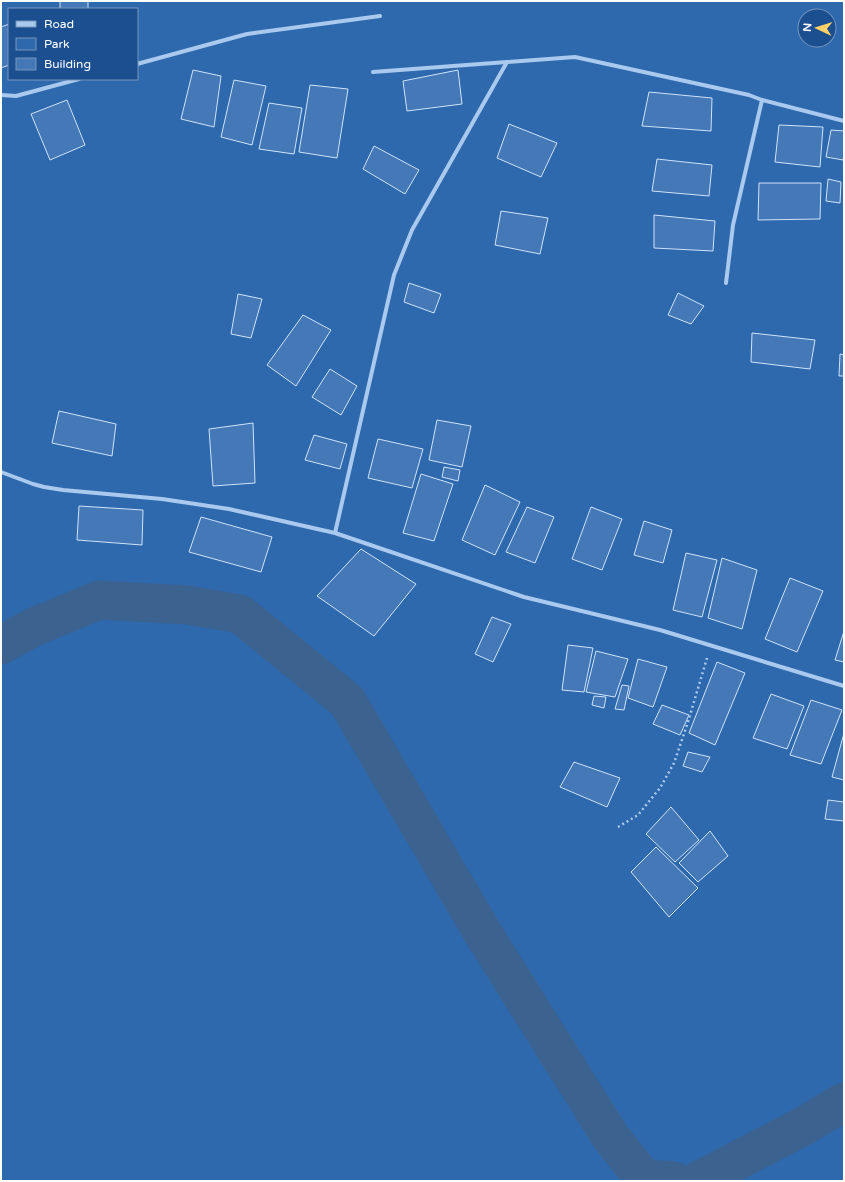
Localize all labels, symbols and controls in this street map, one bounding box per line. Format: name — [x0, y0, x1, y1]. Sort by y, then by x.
legend — [8, 8, 138, 80]
north arrow — [797, 8, 837, 48]
text: Road — [44, 17, 74, 31]
text: N — [801, 22, 814, 32]
text: Park — [44, 37, 70, 51]
text: Building — [44, 57, 91, 71]

